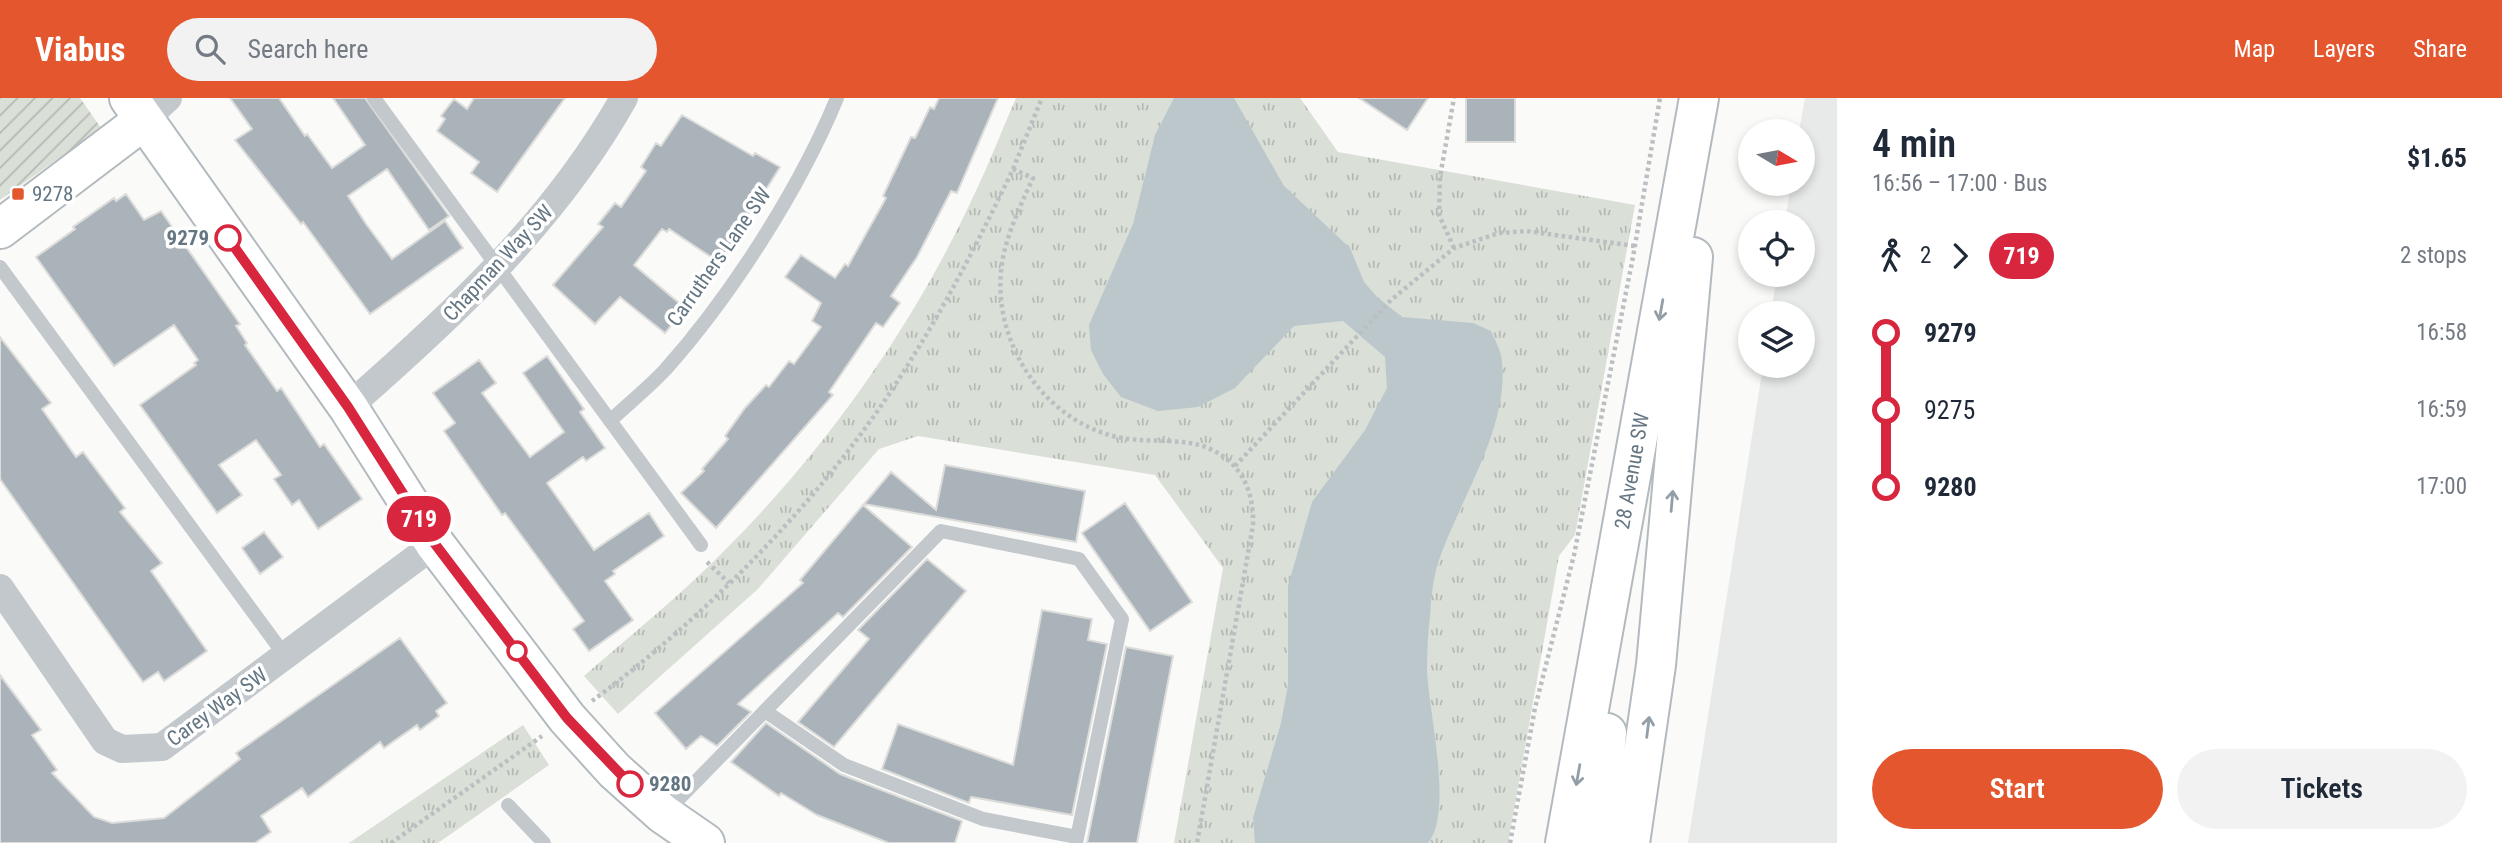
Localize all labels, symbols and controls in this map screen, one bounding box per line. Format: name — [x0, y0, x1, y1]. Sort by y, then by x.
search box — [167, 18, 657, 81]
text: Viabus — [35, 30, 125, 69]
icon: search — [191, 30, 229, 68]
text: Search here — [247, 34, 368, 64]
text: Map — [2234, 35, 2275, 63]
text: Layers — [2313, 35, 2375, 63]
text: Share — [2413, 35, 2467, 63]
north arrow — [1738, 119, 1815, 196]
map controls — [1738, 119, 1815, 378]
text: 4 min — [1872, 122, 1956, 166]
text: $1.65 — [2407, 143, 2467, 173]
text: 16:56 – 17:00 · Bus — [1872, 170, 2048, 197]
place label: 9278 — [32, 182, 73, 206]
street label: Carruthers Lane SW — [662, 183, 776, 331]
marker: 9278 — [10, 186, 26, 202]
street label: Chapman Way SW — [438, 200, 558, 326]
button: locate — [1738, 210, 1815, 287]
marker: 9279 — [215, 225, 241, 251]
place label: 9279 — [167, 226, 209, 250]
icon: walk — [1872, 237, 1910, 275]
icon: forward — [1941, 237, 1979, 275]
text: 2 — [1920, 242, 1931, 269]
text: 719 — [2003, 242, 2040, 270]
text: 2 stops — [2400, 242, 2467, 269]
one-way arrow — [1654, 298, 1667, 321]
button: layers — [1738, 301, 1815, 378]
text: 9279 — [1924, 318, 1977, 348]
text: 16:58 — [2416, 319, 2467, 346]
text: 9275 — [1924, 395, 1975, 425]
text: 16:59 — [2416, 396, 2467, 423]
street label: 28 Avenue SW — [1610, 411, 1654, 531]
text: 9280 — [1924, 472, 1977, 502]
text: 17:00 — [2416, 473, 2467, 500]
one-way arrow — [1666, 490, 1679, 513]
line badge: 719 — [379, 496, 459, 542]
text: 719 — [401, 505, 437, 533]
unlabelled marker — [507, 641, 527, 661]
street label: Carey Way SW — [162, 663, 272, 751]
one-way arrow — [1641, 716, 1654, 739]
button: Start — [1872, 749, 2163, 829]
button: Tickets — [2177, 749, 2467, 829]
one-way arrow — [1570, 763, 1584, 786]
marker: 9280 — [617, 771, 643, 797]
place label: 9280 — [649, 772, 691, 796]

